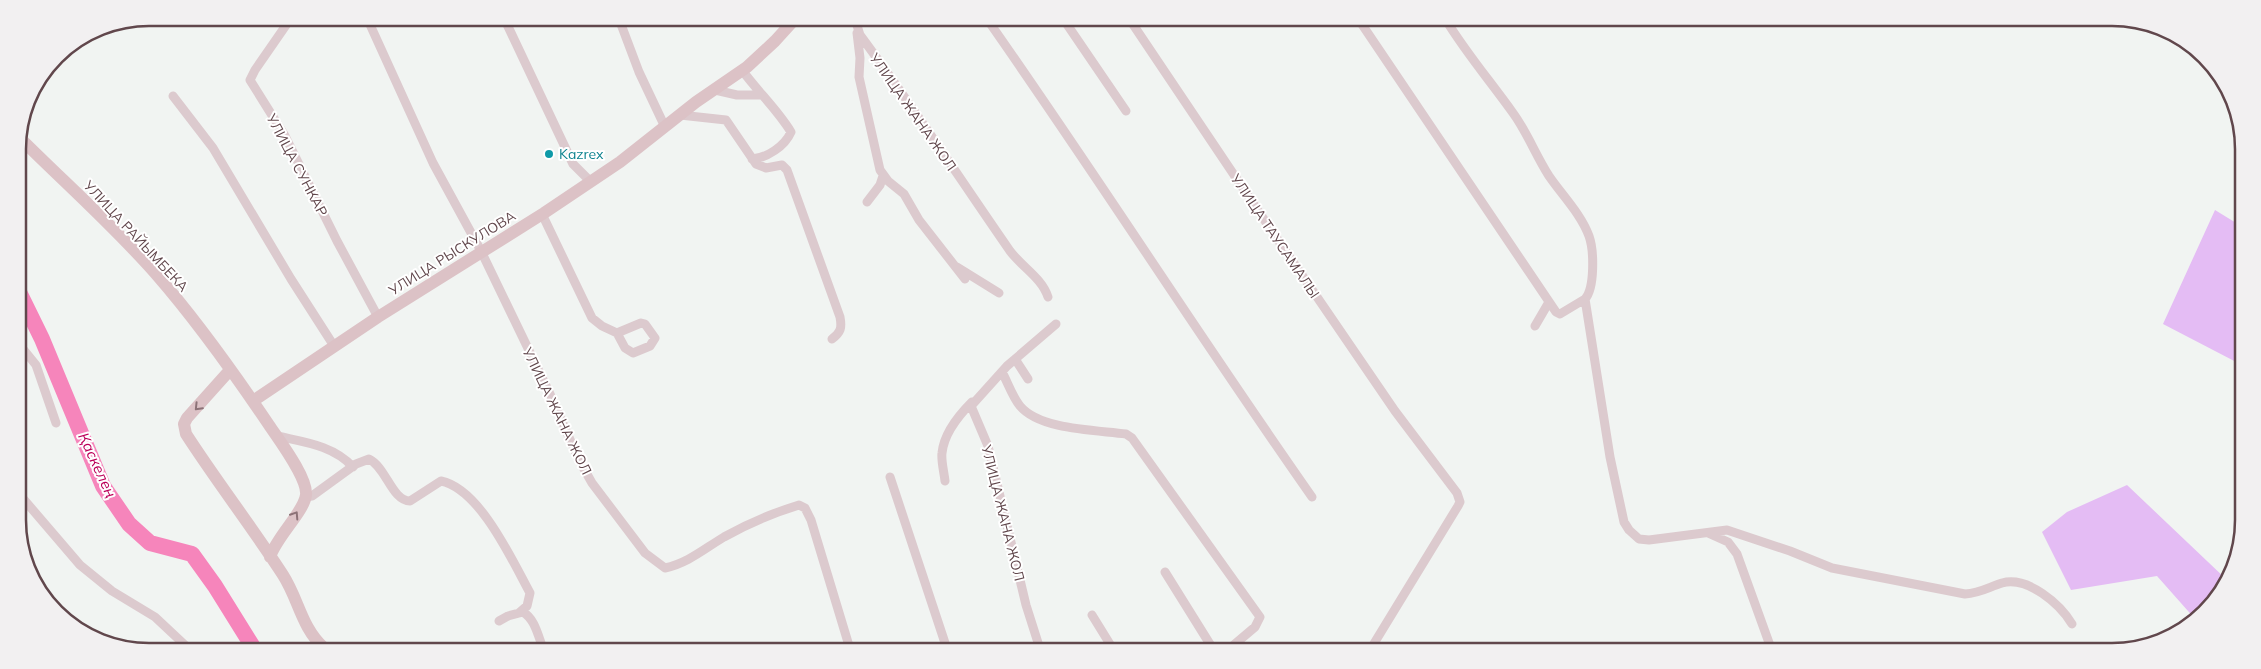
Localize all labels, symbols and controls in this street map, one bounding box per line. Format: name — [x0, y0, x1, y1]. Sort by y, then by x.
street label: УЛИЦА ЖАНА ЖОЛ — [865, 49, 960, 174]
street label: УЛИЦА СУНКАР — [262, 110, 332, 219]
place label: Kazrex — [559, 145, 604, 163]
marker: Kazrex — [543, 148, 555, 160]
street label: УЛИЦА ТАУСАМАЛЫ — [1226, 170, 1323, 302]
street label: УЛИЦА РАЙЫМБЕКА — [79, 176, 193, 296]
street label: УЛИЦА РЫСКУЛОВА — [384, 206, 519, 300]
street label: УЛИЦА ЖАНА ЖОЛ — [518, 343, 596, 478]
one-way arrow — [195, 401, 204, 410]
water label: Қаскелең — [74, 429, 121, 500]
street label: УЛИЦА ЖАНА ЖОЛ — [977, 442, 1029, 583]
one-way arrow — [289, 512, 298, 521]

